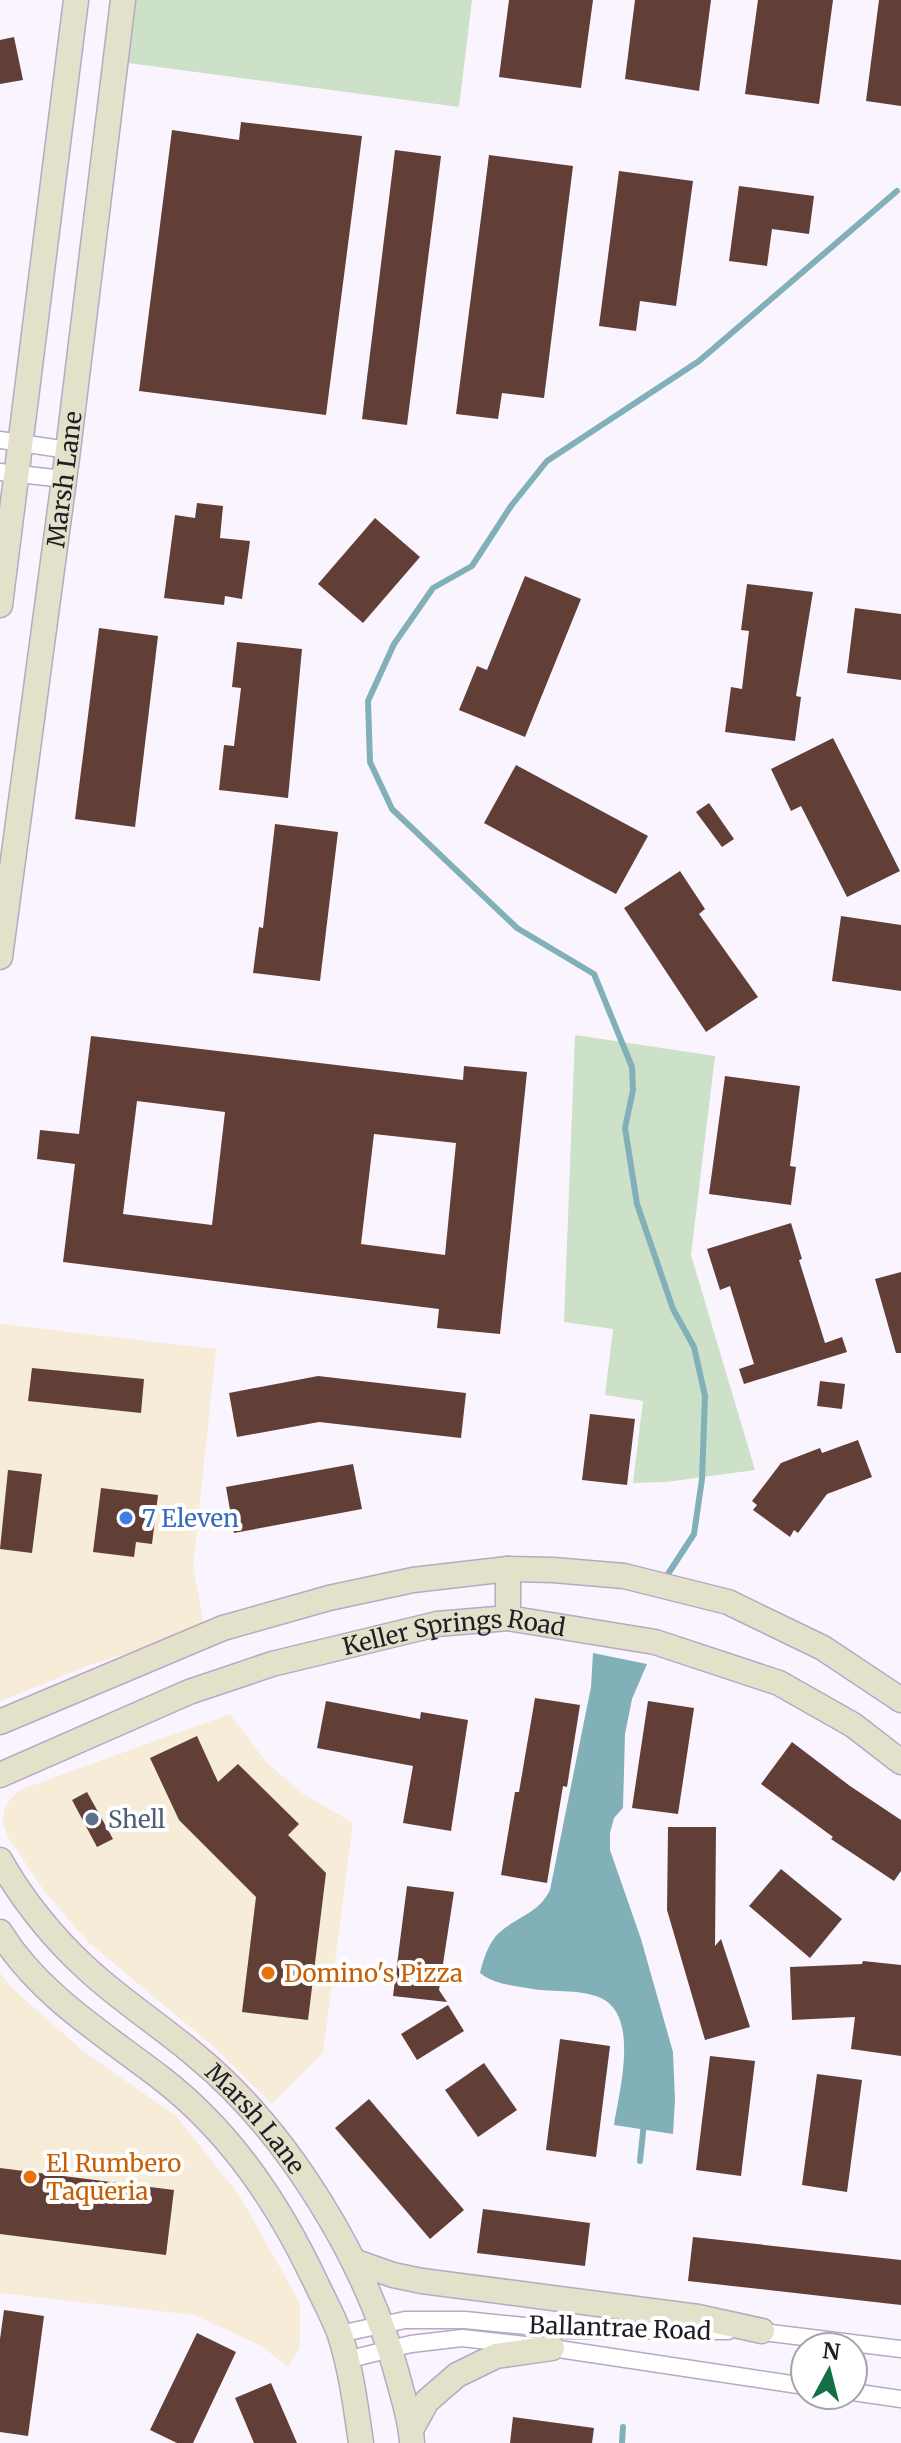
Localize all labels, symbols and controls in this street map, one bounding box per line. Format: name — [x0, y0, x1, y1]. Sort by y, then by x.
street label: Marsh Lane — [40, 409, 88, 549]
place label: 7 Eleven — [142, 1503, 239, 1534]
marker: 7 Eleven — [117, 1509, 135, 1527]
street label: Keller Springs Road — [339, 1603, 568, 1662]
place label: Shell — [108, 1804, 165, 1835]
marker: Shell — [83, 1810, 101, 1828]
place label: Domino's Pizza — [284, 1958, 463, 1989]
marker: Domino's Pizza — [259, 1964, 277, 1982]
street label: Marsh Lane — [199, 2056, 312, 2180]
place label: El Rumbero Taqueria — [46, 2148, 181, 2207]
marker: El Rumbero Taqueria — [21, 2168, 39, 2186]
street label: Ballantrae Road — [528, 2309, 712, 2347]
north arrow — [789, 2331, 869, 2411]
text: N — [821, 2336, 842, 2366]

